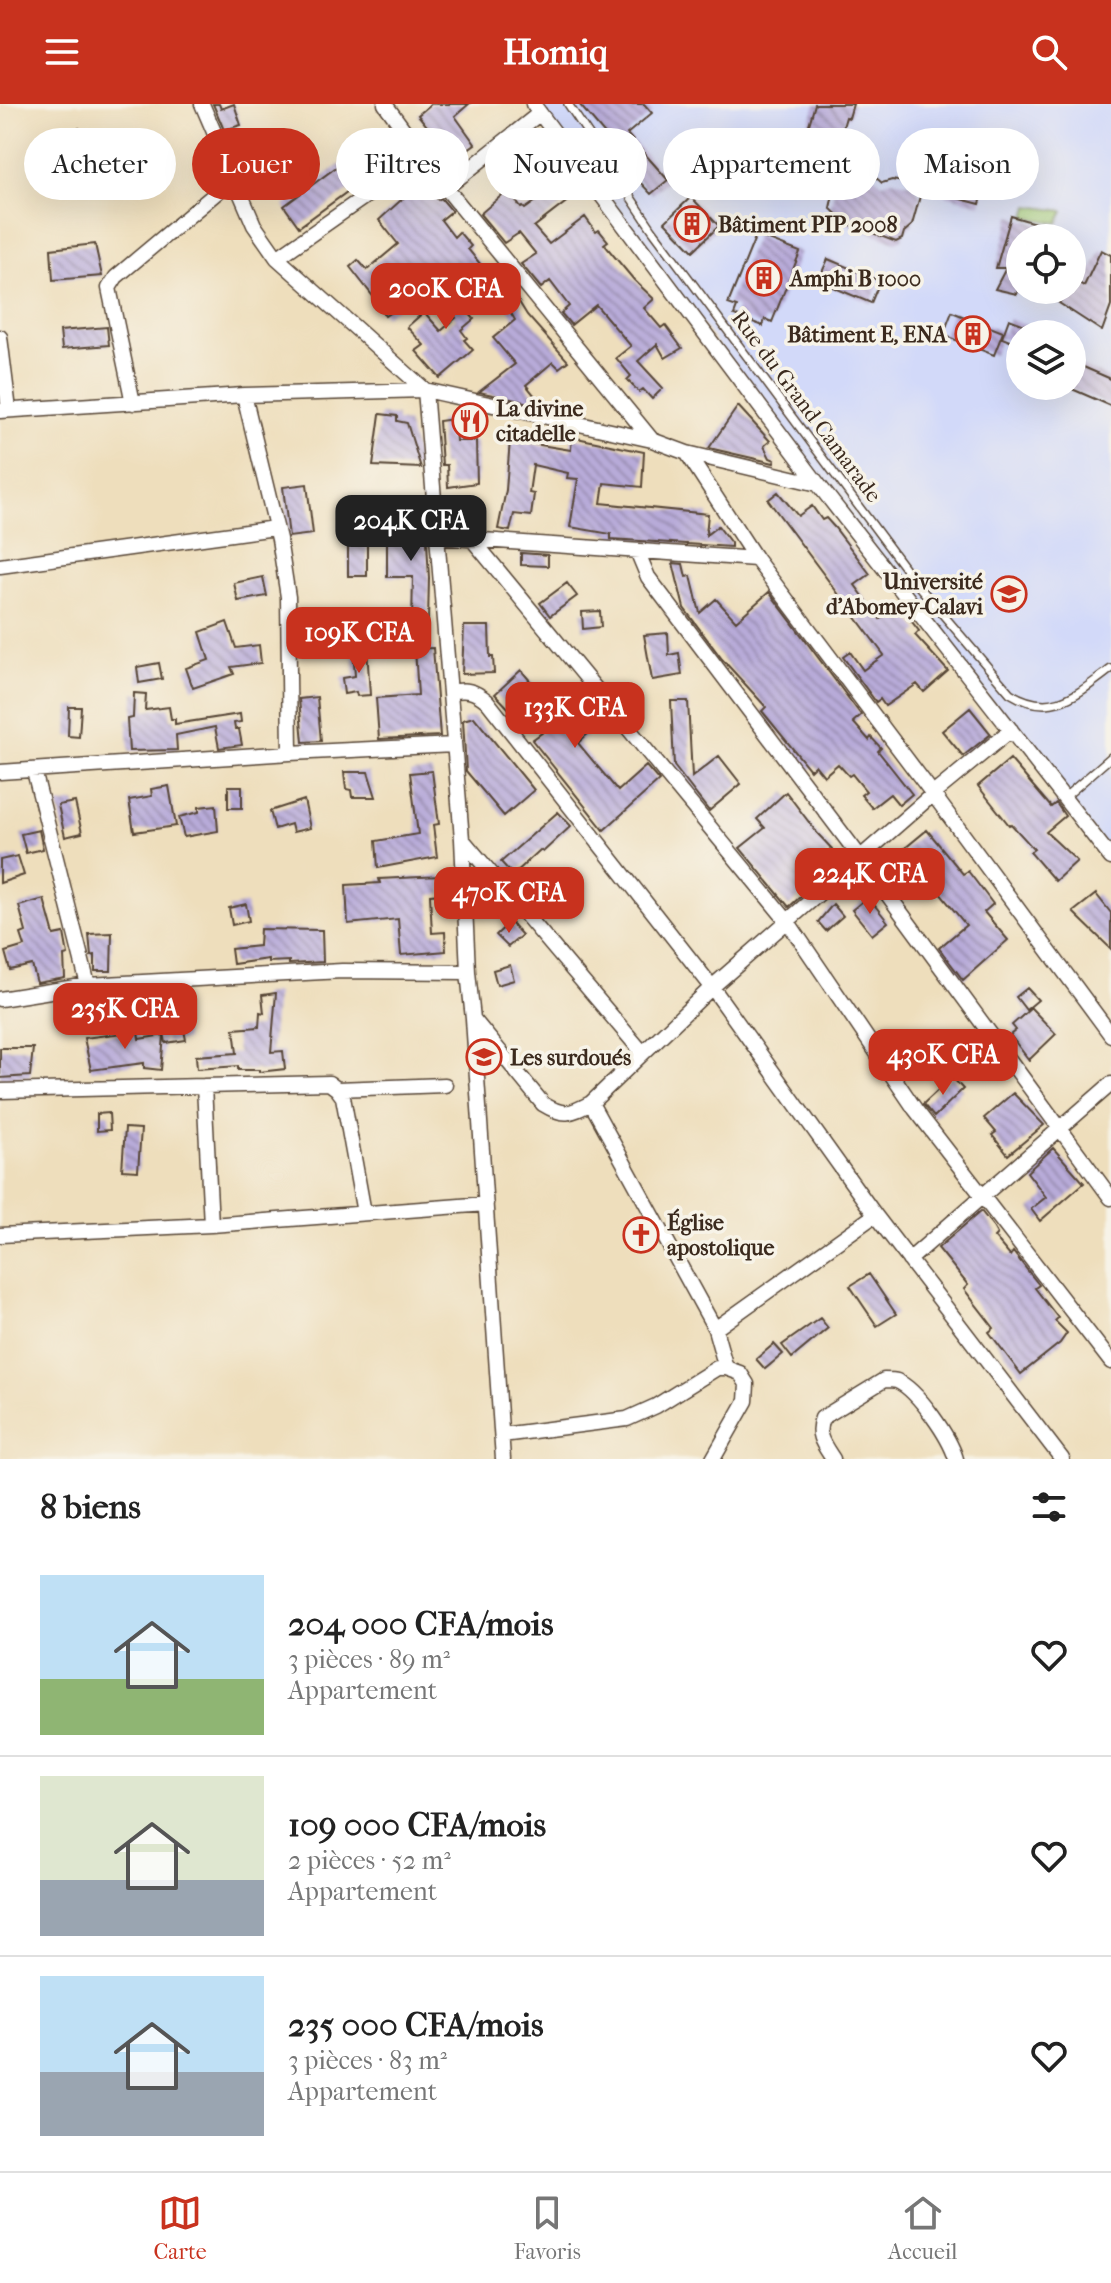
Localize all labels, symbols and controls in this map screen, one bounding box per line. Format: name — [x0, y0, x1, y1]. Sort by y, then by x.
icon: menu — [40, 30, 84, 74]
icon: search — [1027, 30, 1071, 74]
text: Homiq — [503, 31, 608, 73]
chip: Acheter — [24, 128, 176, 200]
chip: Louer — [192, 128, 320, 200]
chip: Filtres — [336, 128, 469, 200]
chip: Nouveau — [485, 128, 647, 200]
chip: Appartement — [663, 128, 880, 200]
chip: Maison — [896, 128, 1039, 200]
building icon: Bâtiment PIP 2008 — [673, 205, 711, 243]
place label: Bâtiment PIP 2008 — [718, 212, 897, 238]
map controls — [1006, 224, 1086, 400]
button: locate — [1006, 224, 1086, 304]
building icon: Amphi B 1000 — [745, 259, 783, 297]
pin: 200K CFA — [363, 263, 529, 331]
place label: Amphi B 1000 — [788, 266, 921, 292]
text: 200K CFA — [389, 273, 503, 304]
street label: Rue du Grand Camarade — [726, 306, 887, 508]
building icon: Bâtiment E, ENA — [954, 315, 992, 353]
button: layers — [1006, 320, 1086, 400]
place label: Bâtiment E, ENA — [787, 322, 948, 348]
place label: La divine citadelle — [496, 396, 584, 447]
restaurant icon: La divine citadelle — [451, 402, 489, 440]
pin: 204K CFA — [328, 495, 494, 563]
text: 204K CFA — [353, 505, 469, 536]
place label: Université d'Abomey-Calavi — [826, 569, 983, 620]
school or university icon: Université d'Abomey-Calavi — [990, 575, 1028, 613]
pin: 109K CFA — [276, 607, 442, 675]
text: 109K CFA — [304, 617, 414, 648]
pin: 133K CFA — [492, 682, 658, 750]
text: 133K CFA — [524, 692, 626, 723]
pin: 224K CFA — [787, 848, 953, 916]
text: 224K CFA — [813, 858, 927, 889]
pin: 470K CFA — [426, 867, 592, 935]
text: 470K CFA — [452, 877, 566, 908]
pin: 235K CFA — [42, 983, 208, 1051]
text: 235K CFA — [71, 993, 179, 1024]
pin: 430K CFA — [860, 1029, 1026, 1097]
school or university icon: Les surdoués — [465, 1038, 503, 1076]
text: 430K CFA — [887, 1039, 999, 1070]
place label: Les surdoués — [510, 1045, 631, 1071]
place label: Église apostolique — [667, 1208, 774, 1261]
church icon: Église apostolique — [622, 1216, 660, 1254]
icon: filters — [1027, 1485, 1071, 1529]
text: 8 biens — [40, 1487, 141, 1527]
text: 204 000 CFA/mois — [288, 1604, 553, 1644]
icon: home — [104, 1607, 200, 1703]
icon: heart — [1027, 1633, 1071, 1677]
text: 3 pièces · 89 m² — [288, 1644, 450, 1675]
text: Appartement — [288, 1675, 437, 1706]
text: 109 000 CFA/mois — [288, 1805, 546, 1845]
icon: home — [104, 1808, 200, 1904]
icon: heart — [1027, 1834, 1071, 1878]
text: 2 pièces · 52 m² — [288, 1845, 451, 1876]
text: Appartement — [288, 1876, 437, 1907]
text: 235 000 CFA/mois — [288, 2005, 544, 2045]
icon: home — [104, 2008, 200, 2104]
icon: heart — [1027, 2034, 1071, 2078]
text: 3 pièces · 83 m² — [288, 2045, 447, 2076]
text: Appartement — [288, 2076, 437, 2107]
tab: Carte — [154, 2191, 207, 2265]
tab: Favoris — [514, 2191, 581, 2265]
tab: Accueil — [888, 2191, 957, 2265]

